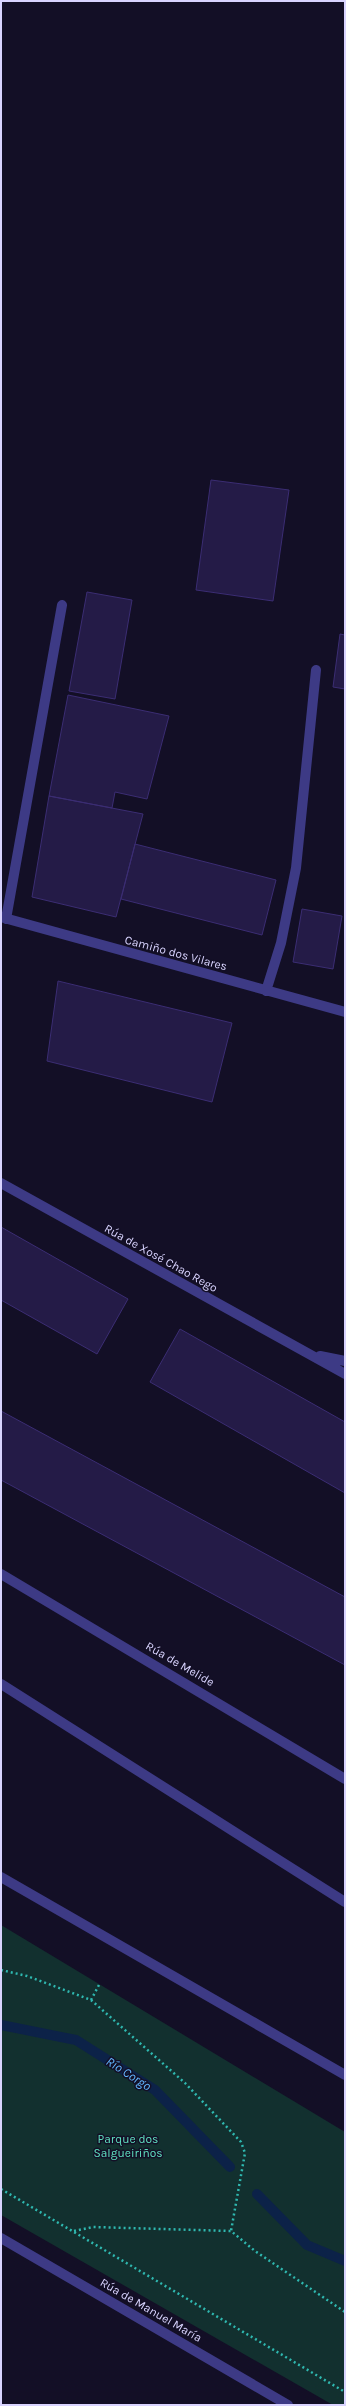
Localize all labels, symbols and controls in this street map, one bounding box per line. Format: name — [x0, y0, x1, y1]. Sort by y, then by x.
street label: Camiño dos Vilares — [123, 933, 229, 973]
street label: Rúa de Xosé Chao Rego — [102, 1221, 220, 1295]
street label: Rúa de Melide — [143, 1639, 217, 1689]
water label: Río Corgo — [103, 2053, 155, 2094]
park label: Parque dos Salgueiriños — [93, 2132, 163, 2160]
street label: Rúa de Manuel María — [98, 2275, 204, 2345]

